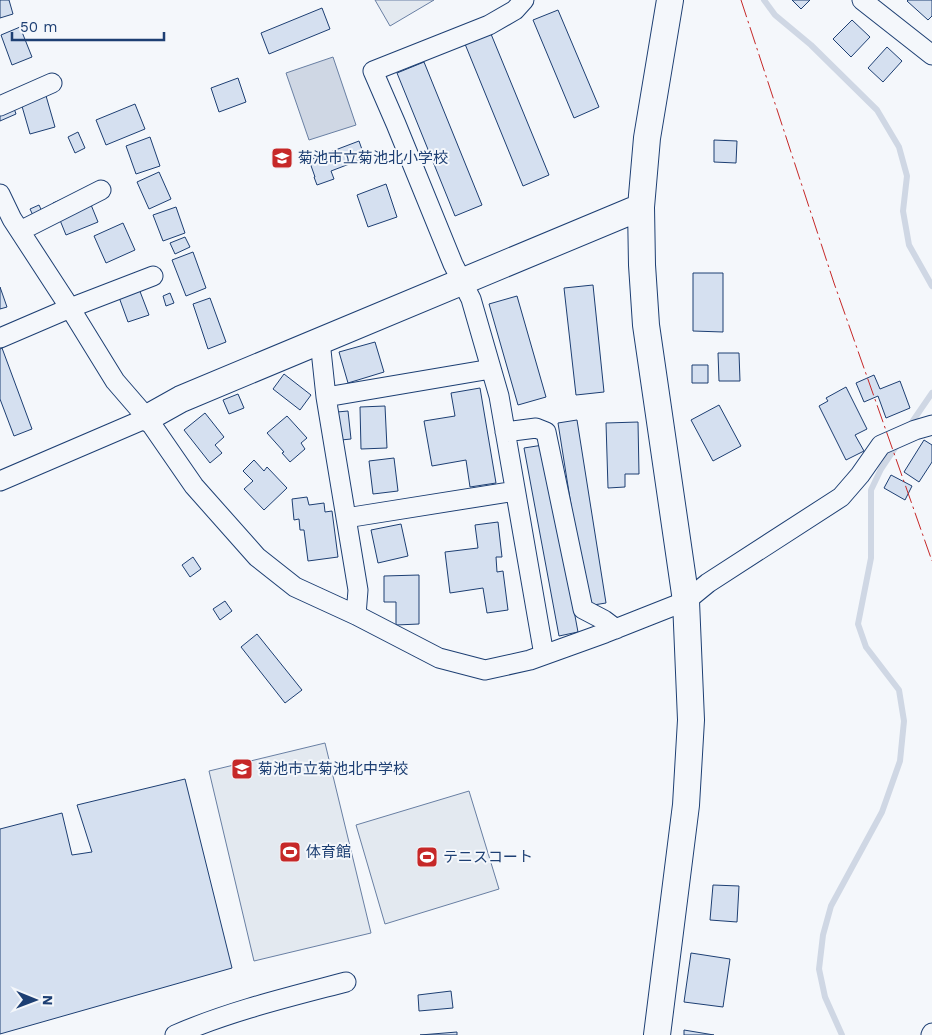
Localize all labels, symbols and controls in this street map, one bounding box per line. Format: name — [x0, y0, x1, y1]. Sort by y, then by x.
scale bar — [12, 10, 165, 42]
text: 50 m — [20, 18, 57, 36]
school or university icon: 菊池市立菊池北小学校 — [270, 146, 294, 170]
place label: 菊池市立菊池北小学校 — [298, 149, 448, 167]
school or university icon: 菊池市立菊池北中学校 — [230, 757, 254, 781]
place label: 菊池市立菊池北中学校 — [258, 760, 408, 778]
sports icon: 体育館 — [278, 840, 302, 864]
place label: 体育館 — [306, 843, 351, 861]
sports icon: テニスコート — [415, 845, 439, 869]
place label: テニスコート — [443, 848, 533, 866]
north arrow — [10, 975, 60, 1025]
text: N — [40, 995, 56, 1006]

